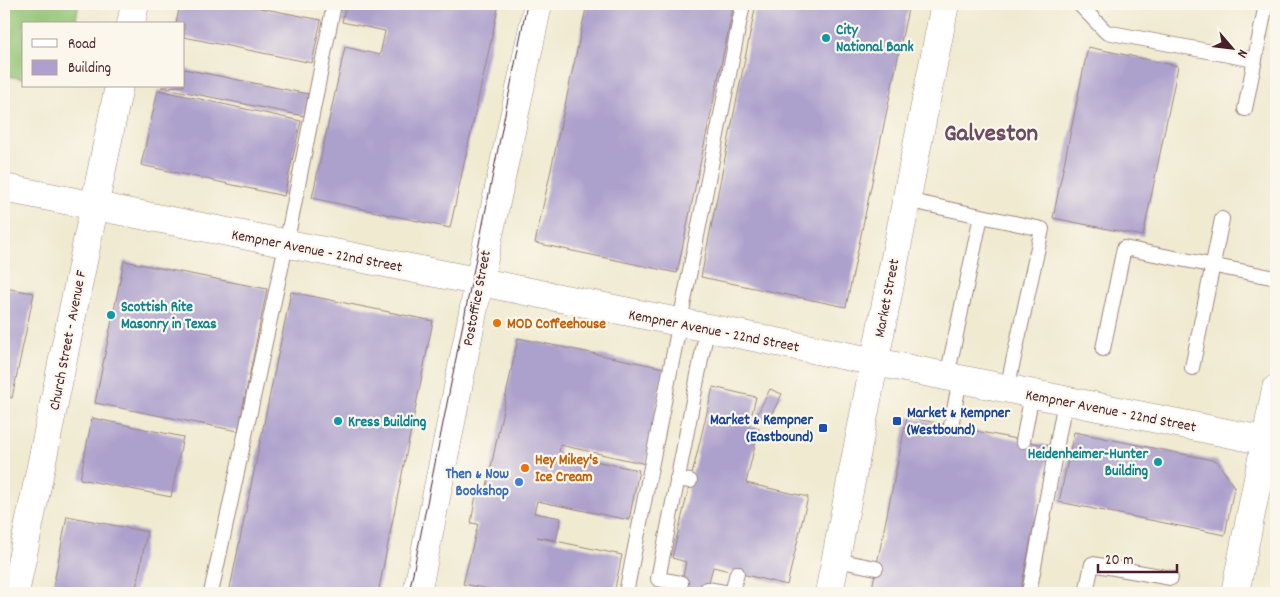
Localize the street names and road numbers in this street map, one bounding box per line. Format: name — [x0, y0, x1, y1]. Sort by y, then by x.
street label: Kempner Avenue - 22nd Street — [229, 225, 404, 279]
street label: Postoffice Street — [458, 248, 498, 348]
street label: Market Street — [870, 257, 906, 340]
street label: Church Street - Avenue F — [45, 268, 93, 412]
street label: Kempner Avenue - 22nd Street — [626, 305, 801, 359]
street label: Kempner Avenue - 22nd Street — [1023, 385, 1198, 439]

